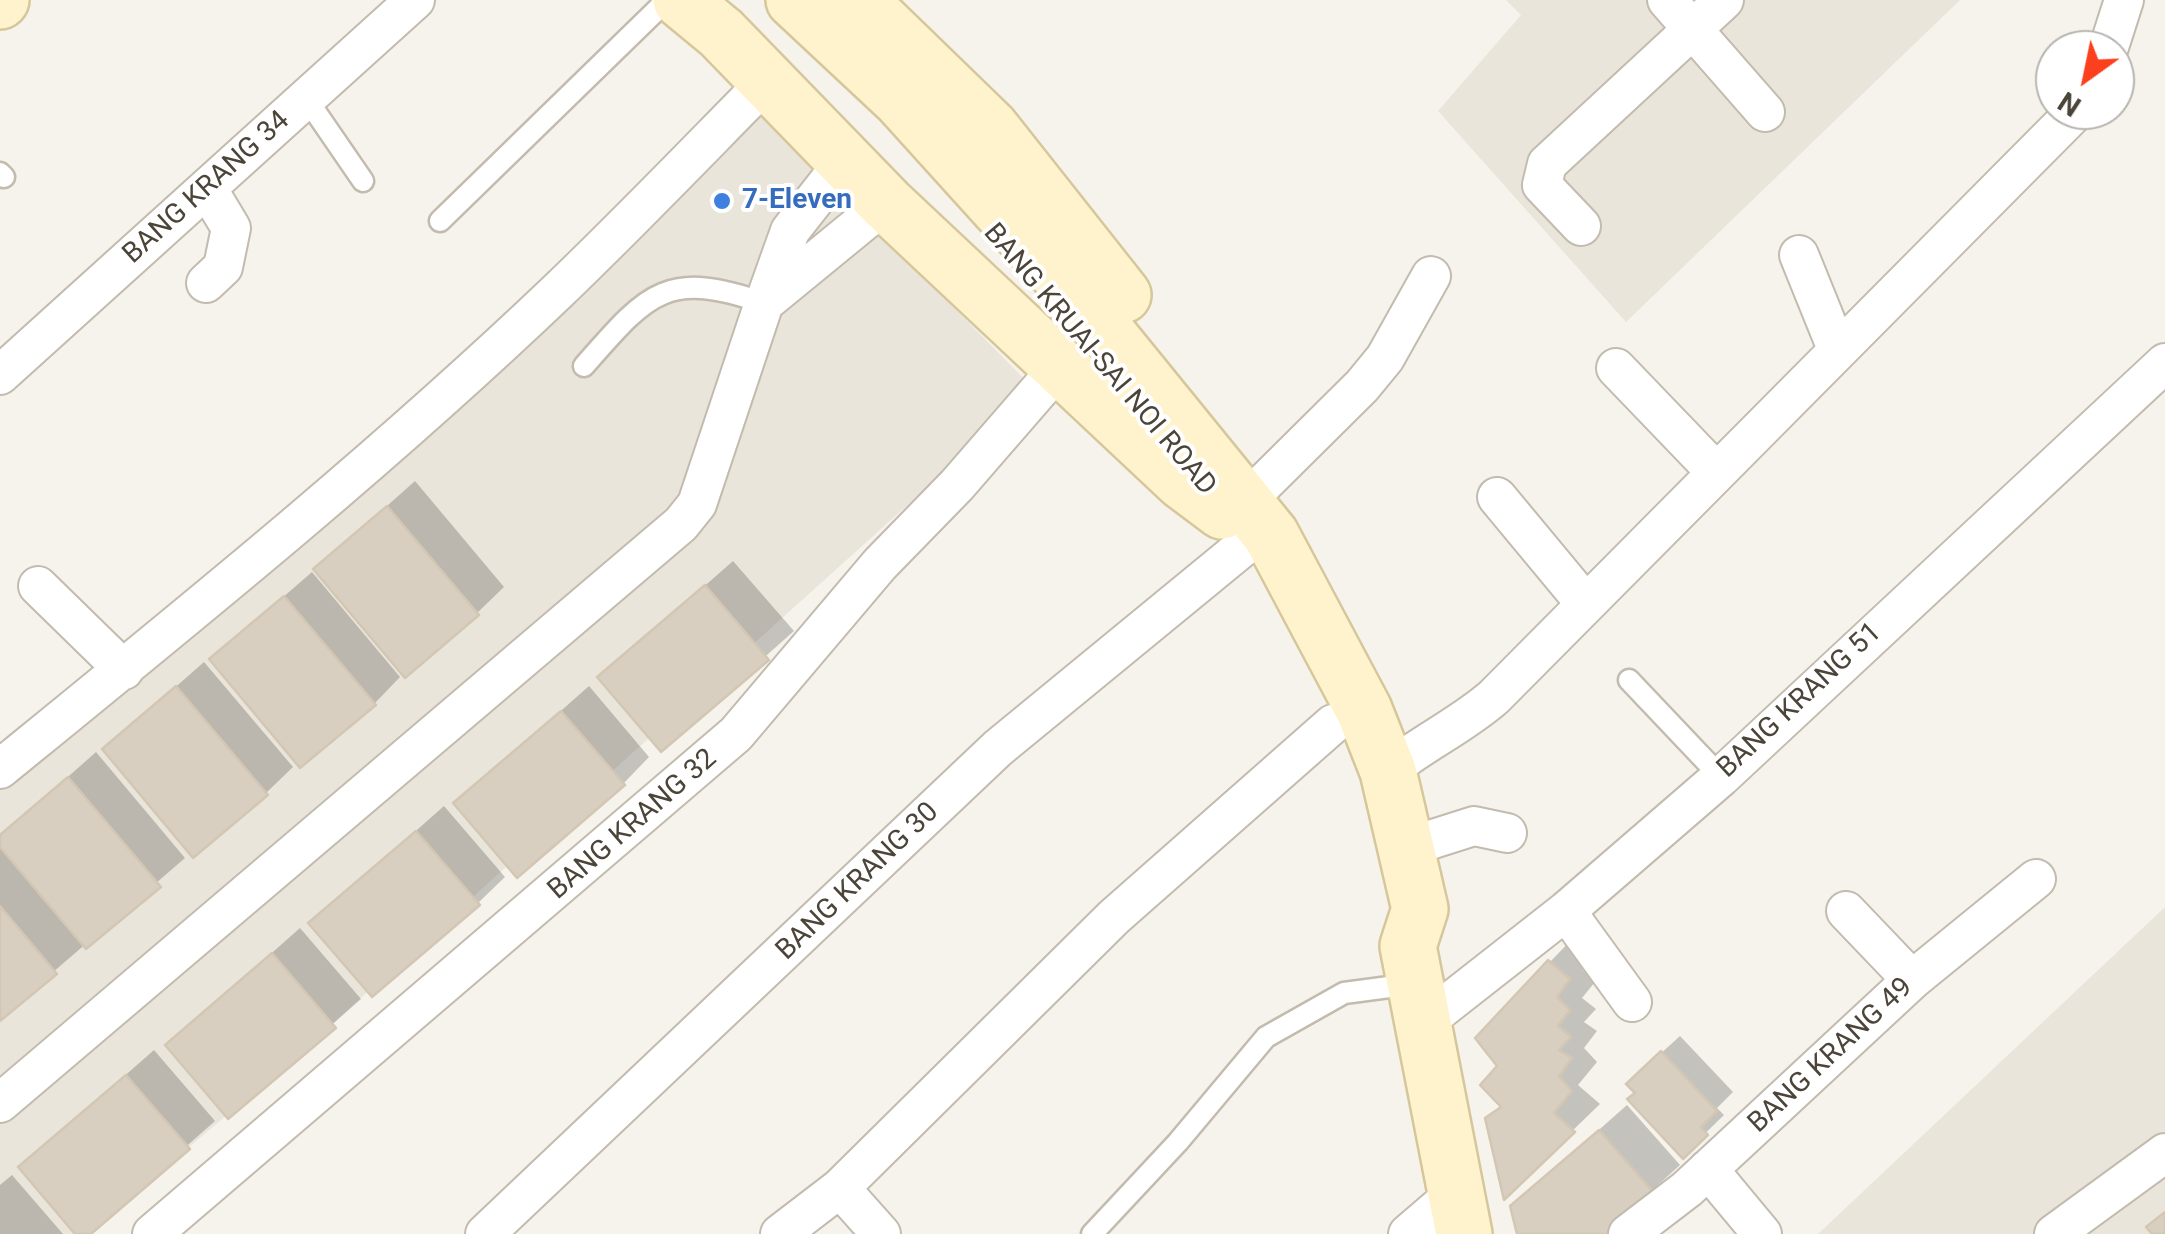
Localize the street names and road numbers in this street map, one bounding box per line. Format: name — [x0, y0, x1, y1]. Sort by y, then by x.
street label: BANG KRANG 34 — [117, 105, 297, 271]
street label: BANG KRUAI-SAI NOI ROAD — [976, 217, 1222, 503]
street label: BANG KRANG 51 — [1711, 616, 1889, 786]
street label: BANG KRANG 32 — [542, 743, 724, 907]
street label: BANG KRANG 30 — [770, 796, 946, 968]
street label: BANG KRANG 49 — [1742, 971, 1920, 1141]

